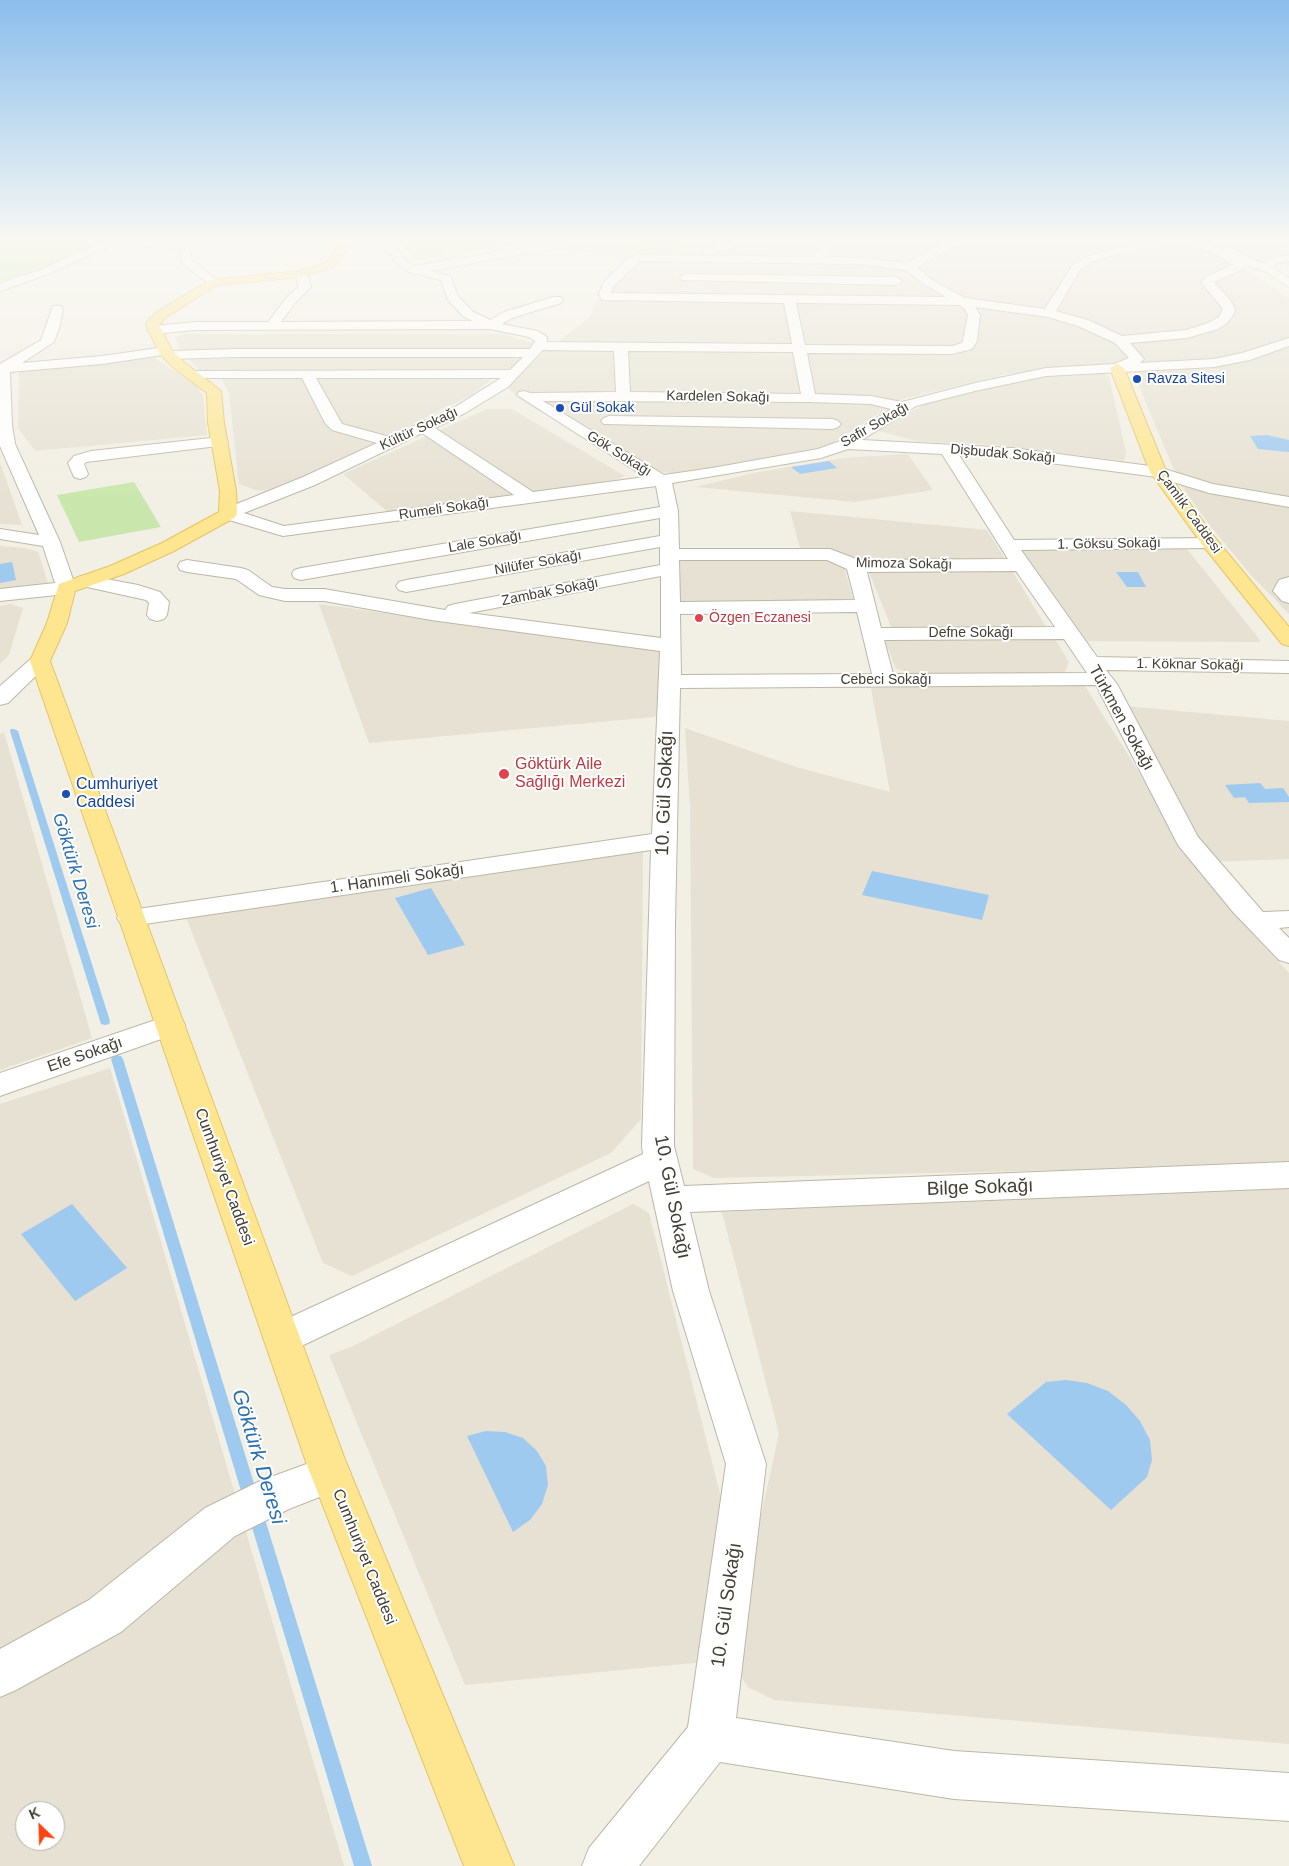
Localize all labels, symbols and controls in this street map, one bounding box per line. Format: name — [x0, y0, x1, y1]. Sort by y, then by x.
place label: Ravza Sitesi — [1147, 371, 1225, 387]
marker: Ravza Sitesi — [1131, 373, 1143, 385]
street label: Kardelen Sokağı — [666, 388, 770, 406]
street label: Safir Sokağı — [838, 399, 912, 451]
place label: Gül Sokak — [570, 400, 635, 416]
marker: Gül Sokak — [554, 402, 566, 414]
street label: Kültür Sokağı — [377, 404, 461, 454]
street label: Gök Sokağı — [584, 427, 654, 481]
street label: Dişbudak Sokağı — [950, 441, 1056, 467]
street label: Çamlık Caddesi — [1153, 467, 1225, 557]
street label: Rumeli Sokağı — [398, 494, 490, 524]
street label: Lale Sokağı — [447, 527, 523, 557]
street label: 1. Göksu Sokağı — [1057, 535, 1161, 553]
street label: Nilüfer Sokağı — [493, 547, 583, 579]
street label: Mimoza Sokağı — [856, 555, 952, 573]
street label: Zambak Sokağı — [500, 574, 600, 610]
place label: Özgen Eczanesi — [709, 610, 811, 626]
marker: Özgen Eczanesi — [693, 612, 705, 624]
street label: Defne Sokağı — [929, 625, 1013, 641]
street label: 1. Köknar Sokağı — [1136, 656, 1244, 674]
street label: Türkmen Sokağı — [1084, 662, 1158, 774]
street label: Cebeci Sokağı — [840, 672, 932, 688]
street label: 10. Gül Sokağı — [651, 730, 679, 856]
place label: Göktürk Aile Sağlığı Merkezi — [515, 755, 625, 793]
marker: Göktürk Aile Sağlığı Merkezi — [497, 767, 511, 781]
place label: Cumhuriyet Caddesi — [76, 775, 158, 813]
marker: Cumhuriyet Caddesi — [60, 788, 72, 800]
water label: Göktürk Deresi — [47, 810, 103, 932]
street label: 1. Hanımeli Sokağı — [329, 860, 465, 898]
street label: Efe Sokağı — [45, 1033, 125, 1077]
street label: Cumhuriyet Caddesi — [190, 1106, 258, 1248]
street label: 10. Gül Sokağı — [649, 1133, 695, 1261]
street label: Bilge Sokağı — [926, 1175, 1034, 1201]
water label: Göktürk Deresi — [225, 1386, 291, 1528]
street label: Cumhuriyet Caddesi — [328, 1486, 400, 1628]
street label: 10. Gül Sokağı — [707, 1541, 747, 1669]
north arrow — [15, 1801, 65, 1851]
text: K — [26, 1804, 42, 1823]

